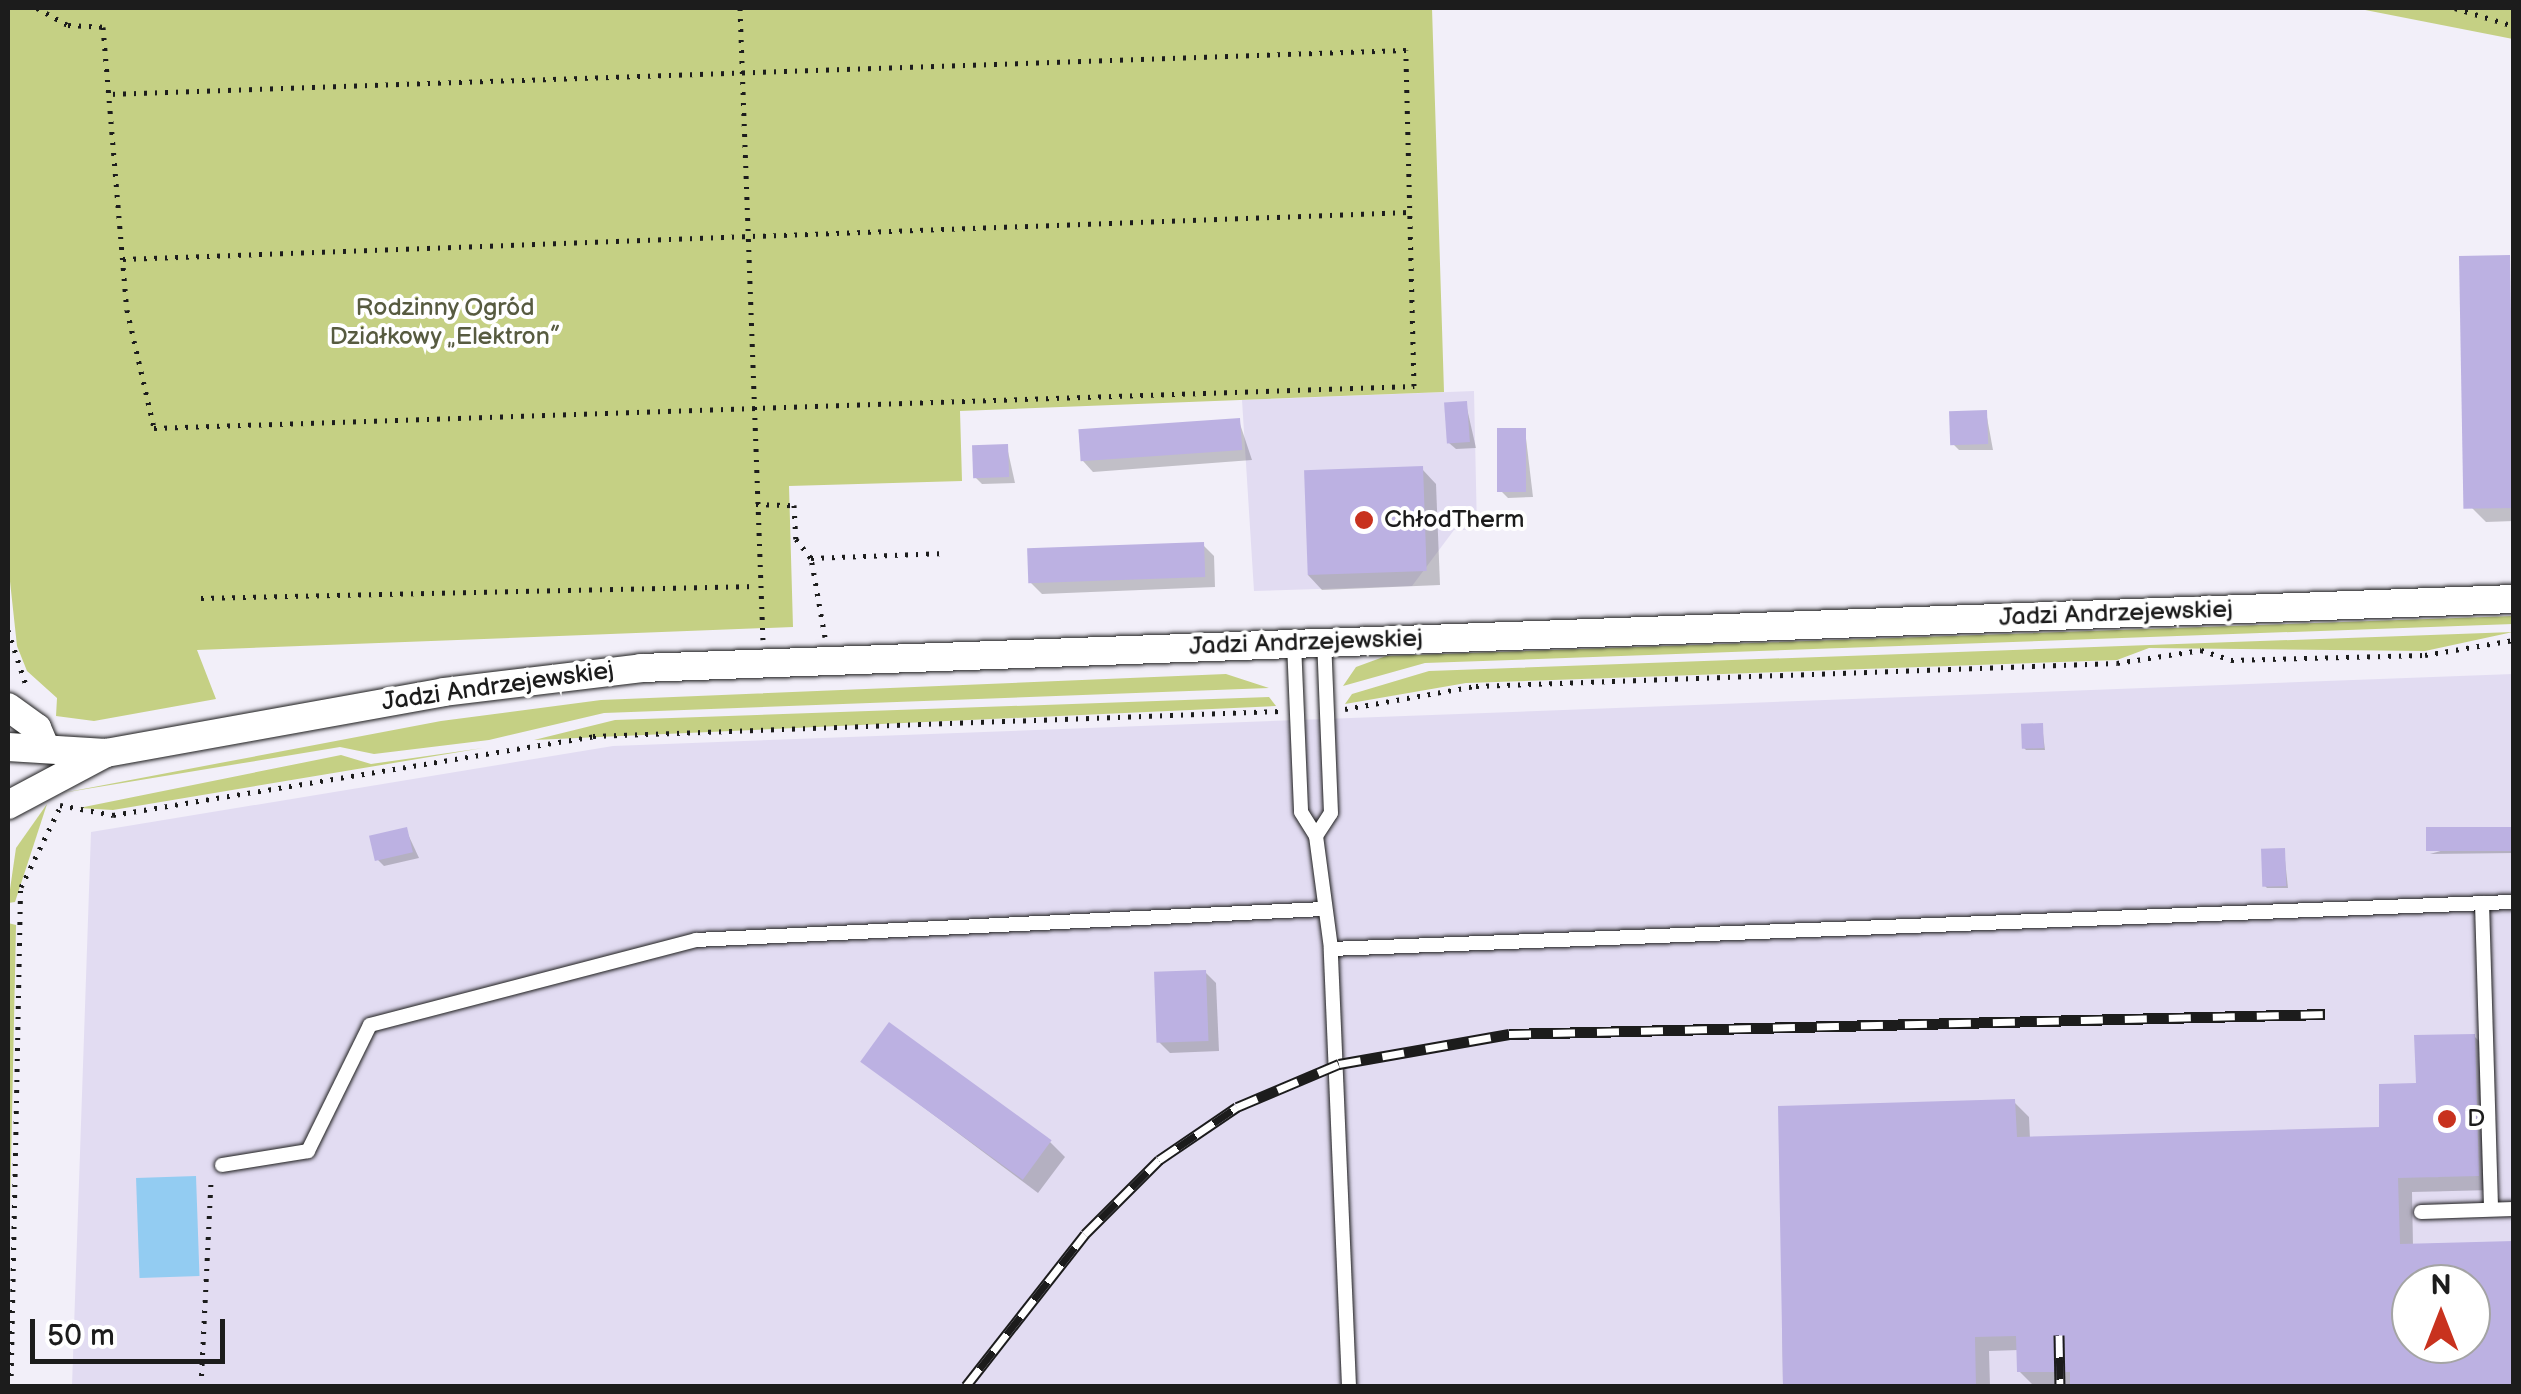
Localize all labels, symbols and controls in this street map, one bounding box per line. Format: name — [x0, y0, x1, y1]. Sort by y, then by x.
park label: Rodzinny Ogród Działkowy „Elektron” — [329, 294, 561, 353]
place label: ChłodTherm — [1384, 505, 1524, 535]
marker: ChłodTherm — [1353, 509, 1375, 531]
street label: Jadzi Andrzejewskiej — [1999, 595, 2233, 633]
street label: Jadzi Andrzejewskiej — [1189, 624, 1423, 662]
street label: Jadzi Andrzejewskiej — [380, 656, 616, 718]
place label: D — [2467, 1104, 2485, 1134]
marker: D — [2436, 1108, 2458, 1130]
north arrow — [2391, 1264, 2491, 1364]
text: N — [2430, 1269, 2452, 1302]
scale bar — [35, 1299, 230, 1361]
text: 50 m — [47, 1318, 115, 1354]

